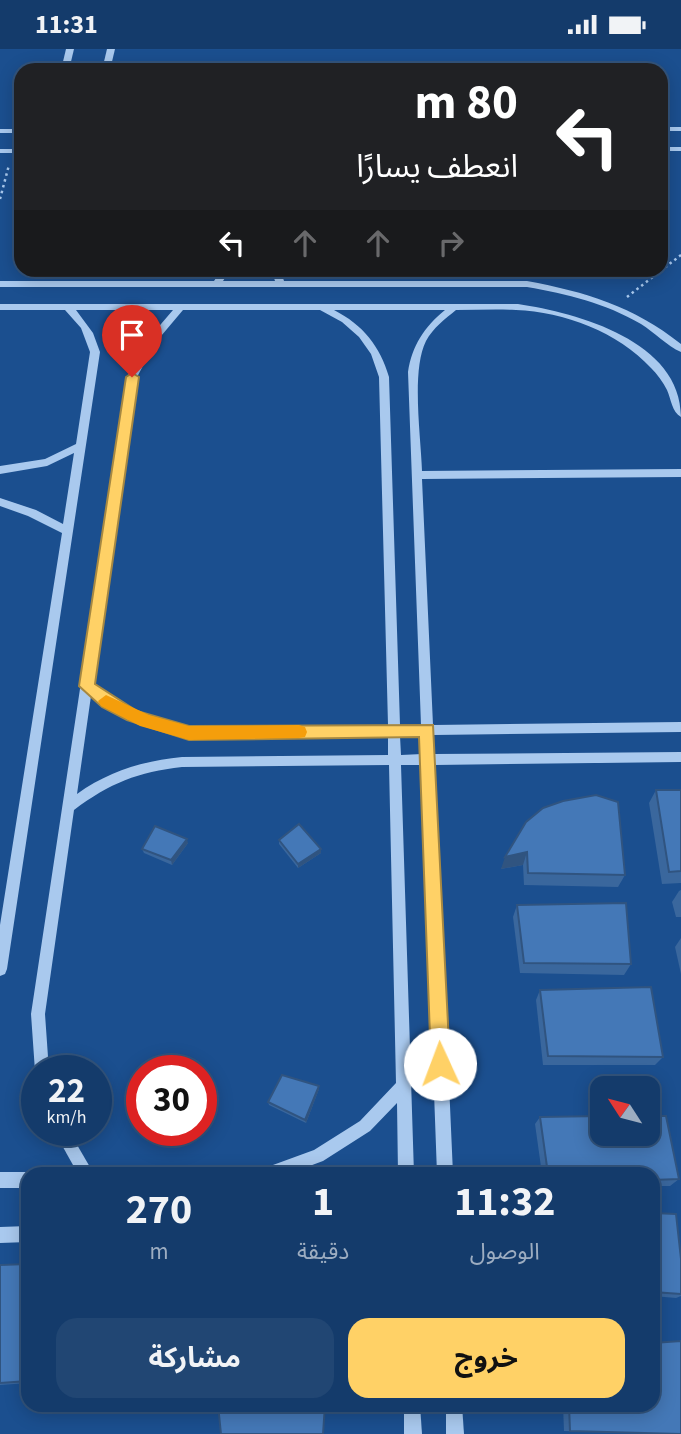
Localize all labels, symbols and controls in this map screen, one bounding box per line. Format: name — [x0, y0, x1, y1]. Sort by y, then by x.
text: 11:31 — [35, 6, 98, 43]
text: 80 m — [414, 68, 518, 138]
icon: left — [542, 91, 633, 182]
text: انعطف يسارًا — [356, 144, 518, 190]
icon: left — [213, 224, 251, 262]
icon: ahead — [286, 224, 324, 262]
icon: ahead — [359, 224, 397, 262]
icon: right — [432, 224, 470, 262]
pin — [102, 305, 162, 377]
icon: arrive — [113, 316, 151, 354]
position arrow — [403, 1027, 477, 1101]
speed limit sign: 30 — [126, 1055, 217, 1146]
text: 22 — [48, 1066, 85, 1116]
north arrow — [590, 1076, 660, 1146]
map controls — [590, 1076, 660, 1146]
text: km/h — [47, 1105, 86, 1130]
text: 1 — [312, 1172, 334, 1232]
text: 11:32 — [454, 1172, 555, 1232]
text: 270 — [126, 1180, 192, 1240]
text: m — [149, 1235, 168, 1268]
text: دقيقة — [297, 1235, 349, 1268]
text: الوصول — [470, 1235, 540, 1268]
button: مشاركة — [56, 1318, 334, 1398]
button: خروج — [348, 1318, 625, 1398]

